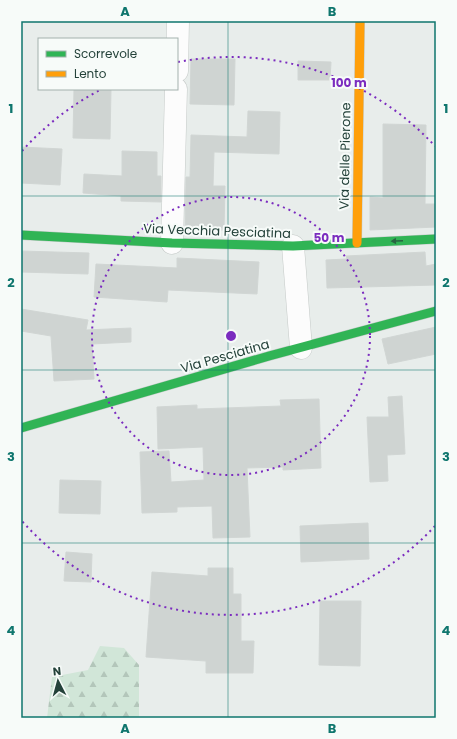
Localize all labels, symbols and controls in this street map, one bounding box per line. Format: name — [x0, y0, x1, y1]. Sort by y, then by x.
text: A — [120, 2, 130, 21]
text: B — [328, 2, 337, 21]
legend — [38, 38, 178, 90]
text: Scorrevole — [74, 45, 137, 62]
text: Lento — [74, 65, 107, 82]
text: 100 m — [331, 74, 367, 91]
text: 1 — [9, 99, 13, 118]
text: 1 — [444, 99, 448, 118]
street label: Via delle Pierone — [335, 102, 355, 210]
street label: Via Vecchia Pesciatina — [143, 219, 291, 243]
text: 50 m — [314, 229, 345, 246]
one-way arrow — [391, 237, 403, 244]
text: 2 — [7, 273, 15, 292]
text: 2 — [442, 273, 450, 292]
centre of rings — [224, 329, 238, 343]
street label: Via Pesciatina — [178, 334, 272, 378]
text: 3 — [7, 447, 15, 466]
text: 3 — [442, 447, 450, 466]
text: 4 — [7, 621, 16, 640]
text: 4 — [442, 621, 451, 640]
north arrow — [38, 661, 78, 701]
text: N — [52, 663, 62, 679]
text: A — [120, 719, 130, 738]
text: B — [328, 719, 337, 738]

